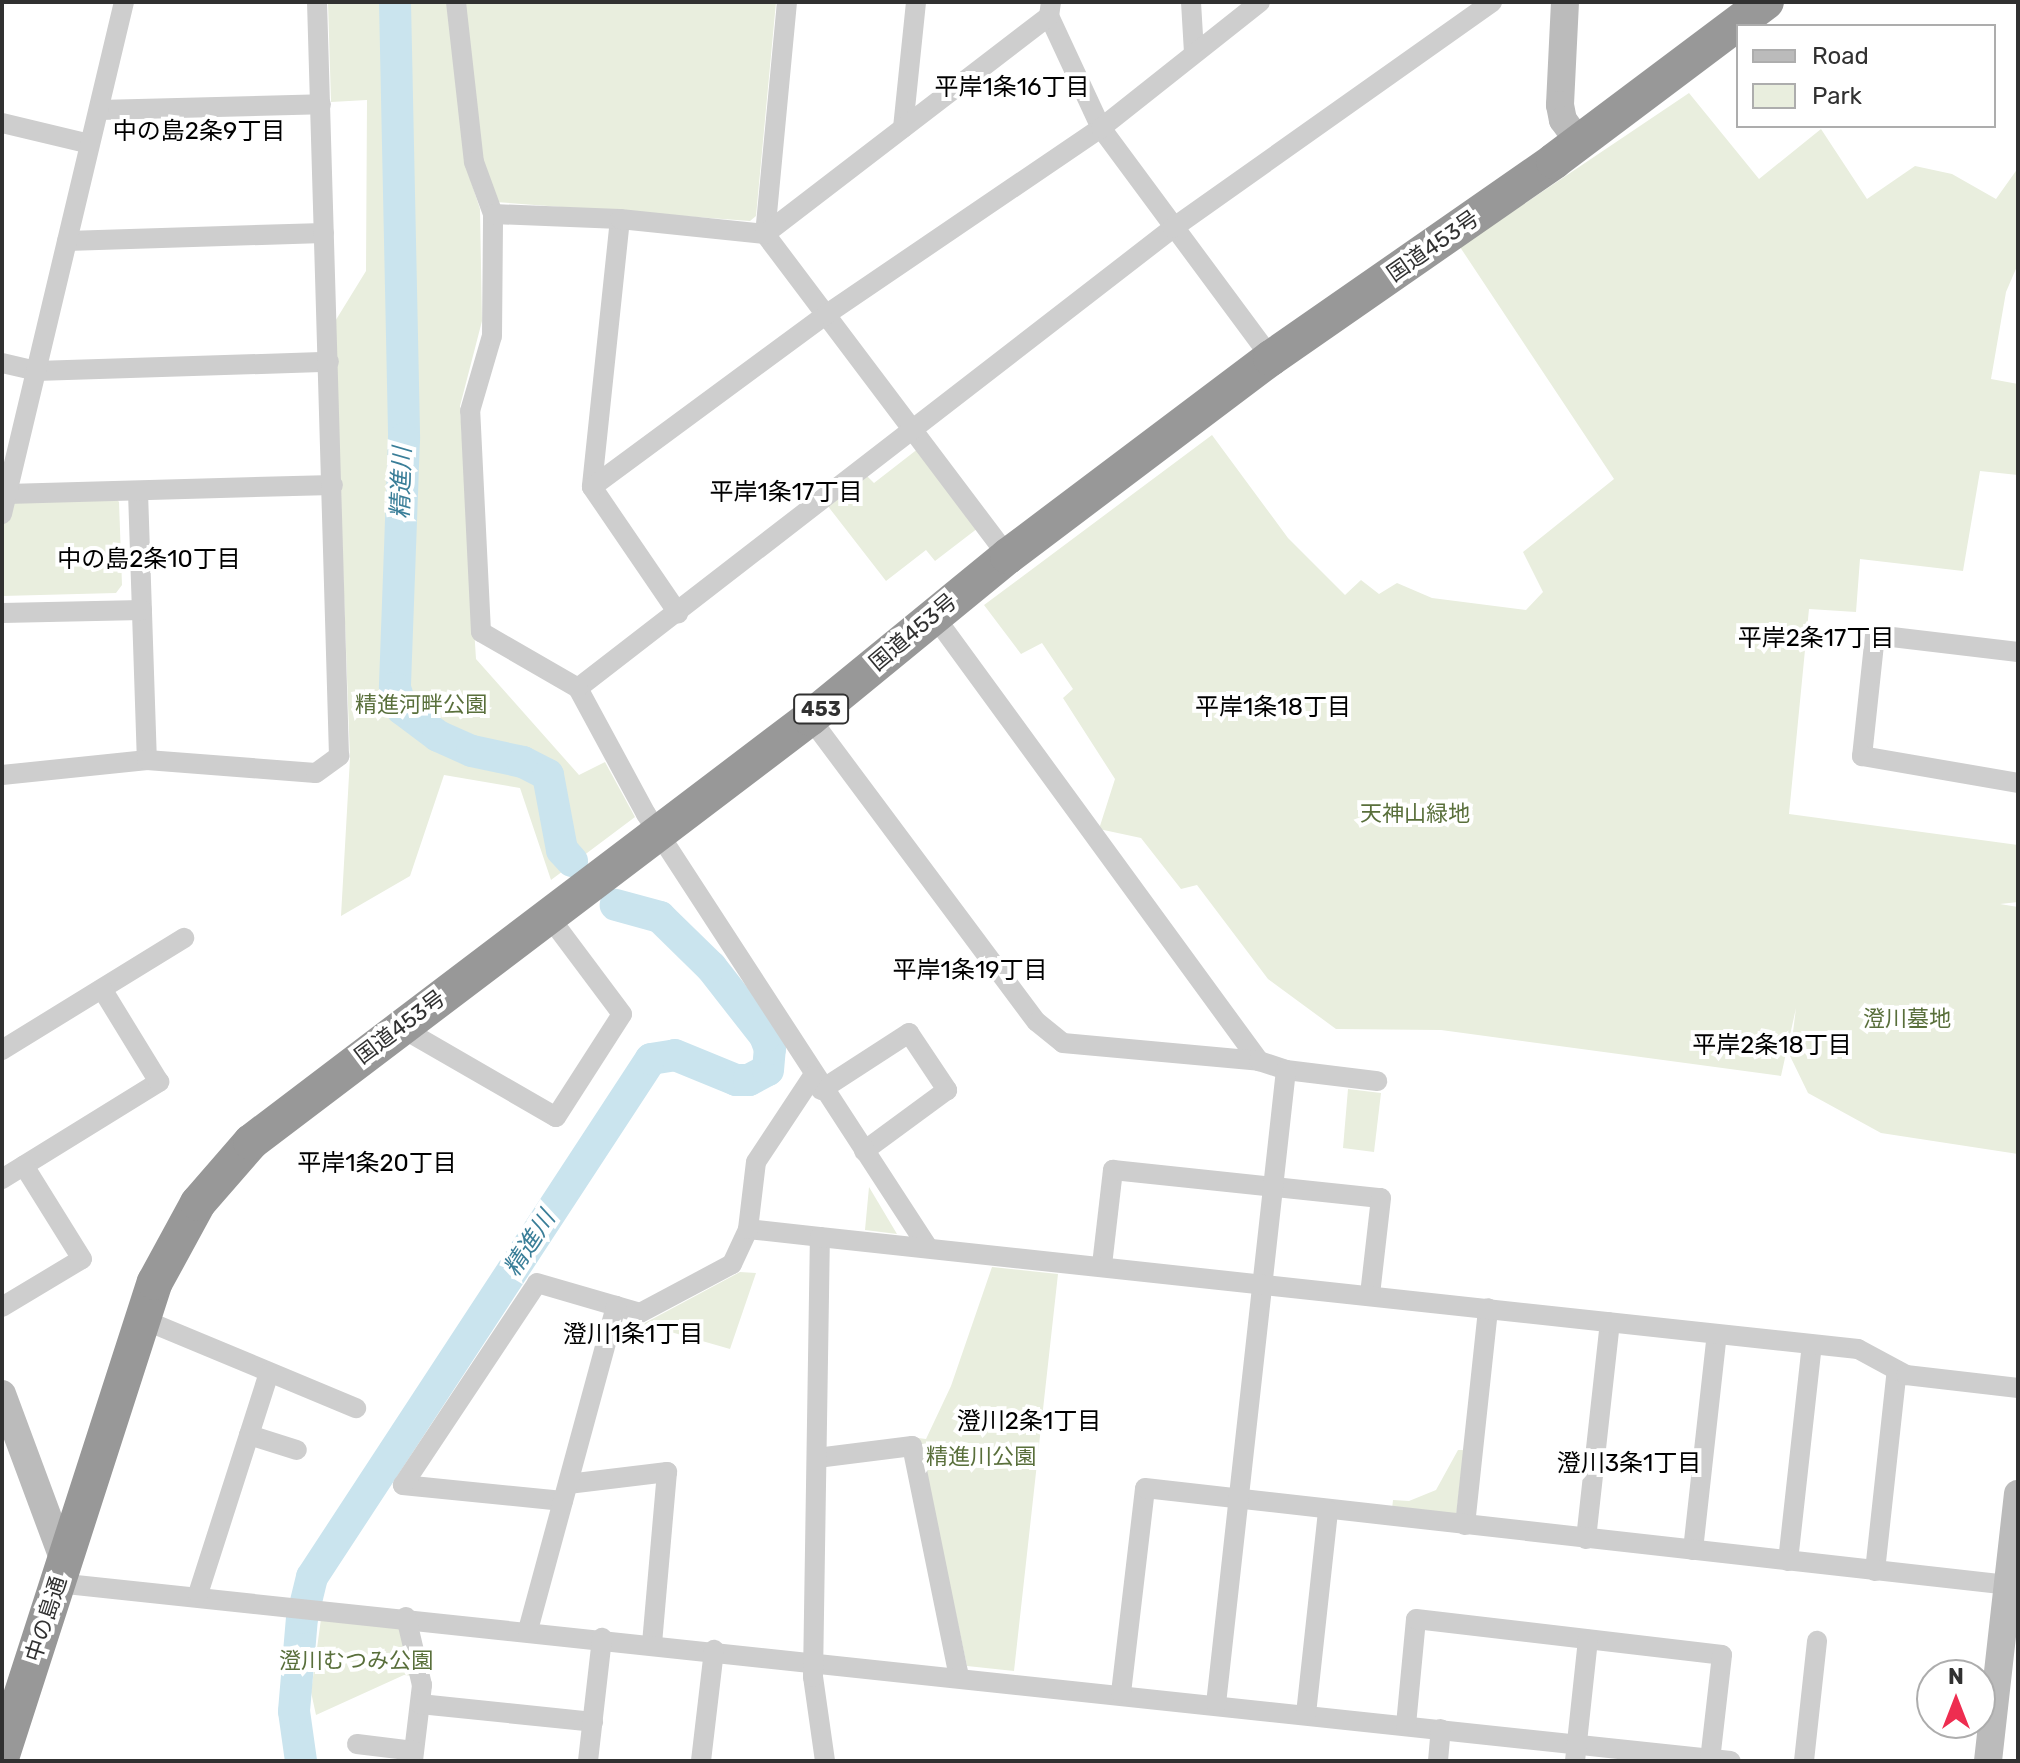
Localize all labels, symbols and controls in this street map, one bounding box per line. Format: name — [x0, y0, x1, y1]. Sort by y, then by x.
legend — [1736, 24, 1996, 128]
text: Road — [1812, 42, 1869, 70]
district label: 平岸1条16丁目 — [934, 74, 1090, 102]
text: Park — [1812, 82, 1862, 110]
district label: 中の島2条9丁目 — [113, 118, 285, 146]
street label: 国道453号 — [1382, 205, 1484, 287]
water label: 精進川 — [386, 447, 418, 519]
district label: 平岸1条17丁目 — [710, 479, 862, 507]
district label: 中の島2条10丁目 — [57, 546, 241, 574]
street label: 国道453号 — [864, 588, 962, 676]
district label: 平岸2条17丁目 — [1738, 625, 1894, 653]
park label: 精進河畔公園 — [355, 692, 487, 718]
road number: 453 — [793, 693, 849, 725]
district label: 平岸1条18丁目 — [1195, 694, 1351, 722]
park label: 天神山緑地 — [1360, 801, 1470, 827]
district label: 平岸1条19丁目 — [893, 957, 1047, 985]
street label: 国道453号 — [350, 985, 450, 1069]
park label: 澄川墓地 — [1863, 1006, 1951, 1032]
district label: 平岸2条18丁目 — [1692, 1032, 1852, 1060]
district label: 平岸1条20丁目 — [297, 1150, 457, 1178]
water label: 精進川 — [498, 1206, 562, 1282]
district label: 澄川1条1丁目 — [563, 1321, 703, 1349]
district label: 澄川2条1丁目 — [957, 1408, 1101, 1436]
park label: 精進川公園 — [926, 1444, 1036, 1470]
district label: 澄川3条1丁目 — [1557, 1450, 1701, 1478]
street label: 中の島通 — [20, 1573, 72, 1665]
park label: 澄川むつみ公園 — [279, 1648, 433, 1674]
north arrow — [1916, 1659, 1996, 1739]
text: N — [1948, 1663, 1964, 1690]

